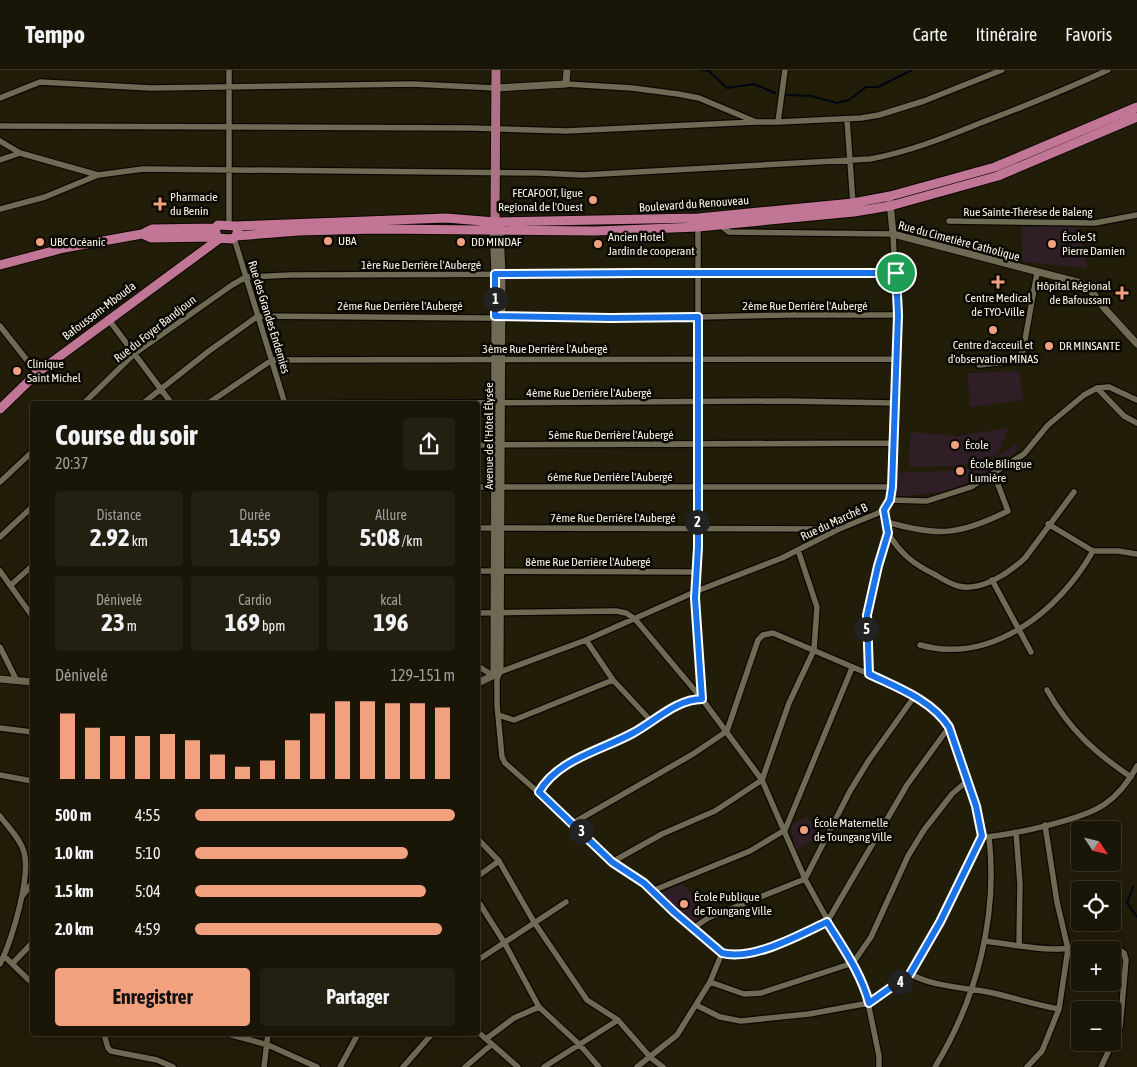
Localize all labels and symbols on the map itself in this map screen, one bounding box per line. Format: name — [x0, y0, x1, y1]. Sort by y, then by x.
place label: FECAFOOT, ligue Regional de l'Ouest — [498, 186, 584, 214]
place label: Pharmacie du Benin — [170, 190, 218, 218]
street label: Boulevard du Renouveau — [639, 193, 750, 215]
marker: FECAFOOT, ligue Regional de l'Ouest — [587, 194, 599, 206]
marker: Pharmacie du Benin — [154, 198, 166, 210]
street label: Rue Sainte-Thérèse de Baleng — [963, 205, 1094, 219]
street label: Rue du Cimetière Catholique — [897, 218, 1021, 264]
place label: Ancien Hotel Jardin de cooperant — [608, 230, 695, 258]
place label: École St Pierre Damien — [1062, 230, 1125, 258]
place label: UBA — [338, 234, 357, 248]
place label: UBC Océanic — [50, 235, 106, 249]
marker: UBA — [322, 235, 334, 247]
place label: DD MINDAF — [471, 235, 522, 249]
marker: UBC Océanic — [34, 236, 46, 248]
marker: DD MINDAF — [455, 236, 467, 248]
marker: Ancien Hotel Jardin de cooperant — [592, 238, 604, 250]
marker: École St Pierre Damien — [1046, 238, 1058, 250]
pin — [875, 252, 917, 294]
street label: 1ère Rue Derrière l'Aubergé — [361, 258, 481, 272]
street label: Rue des Grandes Endemies — [245, 259, 293, 375]
marker: Centre Medical de TYO-Ville — [991, 275, 1005, 289]
street label: Bafoussam-Mbouda — [60, 279, 138, 343]
place label: Hôpital Régional de Bafoussam — [1036, 279, 1112, 307]
pin: 1 — [482, 286, 508, 312]
marker: Hôpital Régional de Bafoussam — [1115, 286, 1129, 300]
place label: Centre Medical de TYO-Ville — [965, 291, 1032, 319]
street label: Rue du Foyer Bandjoun — [111, 293, 199, 365]
street label: 2ème Rue Derrière l'Aubergé — [337, 299, 463, 313]
street label: 2ème Rue Derrière l'Aubergé — [742, 299, 868, 313]
marker: Centre d'acceuil et d'observation MINAS — [987, 324, 999, 336]
place label: Centre d'acceuil et d'observation MINAS — [948, 338, 1038, 366]
place label: DR MINSANTE — [1059, 339, 1120, 353]
marker: DR MINSANTE — [1043, 340, 1055, 352]
street label: 3ème Rue Derrière l'Aubergé — [482, 342, 608, 356]
place label: Clinique Saint Michel — [27, 357, 82, 385]
marker: Clinique Saint Michel — [11, 365, 23, 377]
street label: Avenue de l'Hôtel Élysée — [482, 382, 496, 490]
street label: 4ème Rue Derrière l'Aubergé — [526, 386, 652, 400]
street label: 5ème Rue Derrière l'Aubergé — [548, 428, 674, 442]
place label: École — [965, 438, 989, 452]
marker: École — [949, 439, 961, 451]
place label: École Bilingue Lumière — [970, 457, 1032, 485]
marker: École Bilingue Lumière — [954, 465, 966, 477]
street label: 6ème Rue Derrière l'Aubergé — [547, 470, 673, 484]
street label: Rue du Marché B — [798, 500, 870, 544]
pin: 2 — [684, 510, 710, 534]
street label: 7ème Rue Derrière l'Aubergé — [550, 511, 676, 525]
street label: 8ème Rue Derrière l'Aubergé — [525, 555, 651, 569]
pin: 5 — [854, 616, 878, 642]
place label: École Maternelle de Toungang Ville — [814, 816, 892, 844]
pin: 3 — [568, 818, 594, 844]
north arrow — [1071, 821, 1121, 871]
marker: École Maternelle de Toungang Ville — [798, 824, 810, 836]
place label: École Publique de Toungang Ville — [694, 890, 772, 918]
marker: École Publique de Toungang Ville — [678, 898, 690, 910]
pin: 4 — [888, 970, 912, 994]

